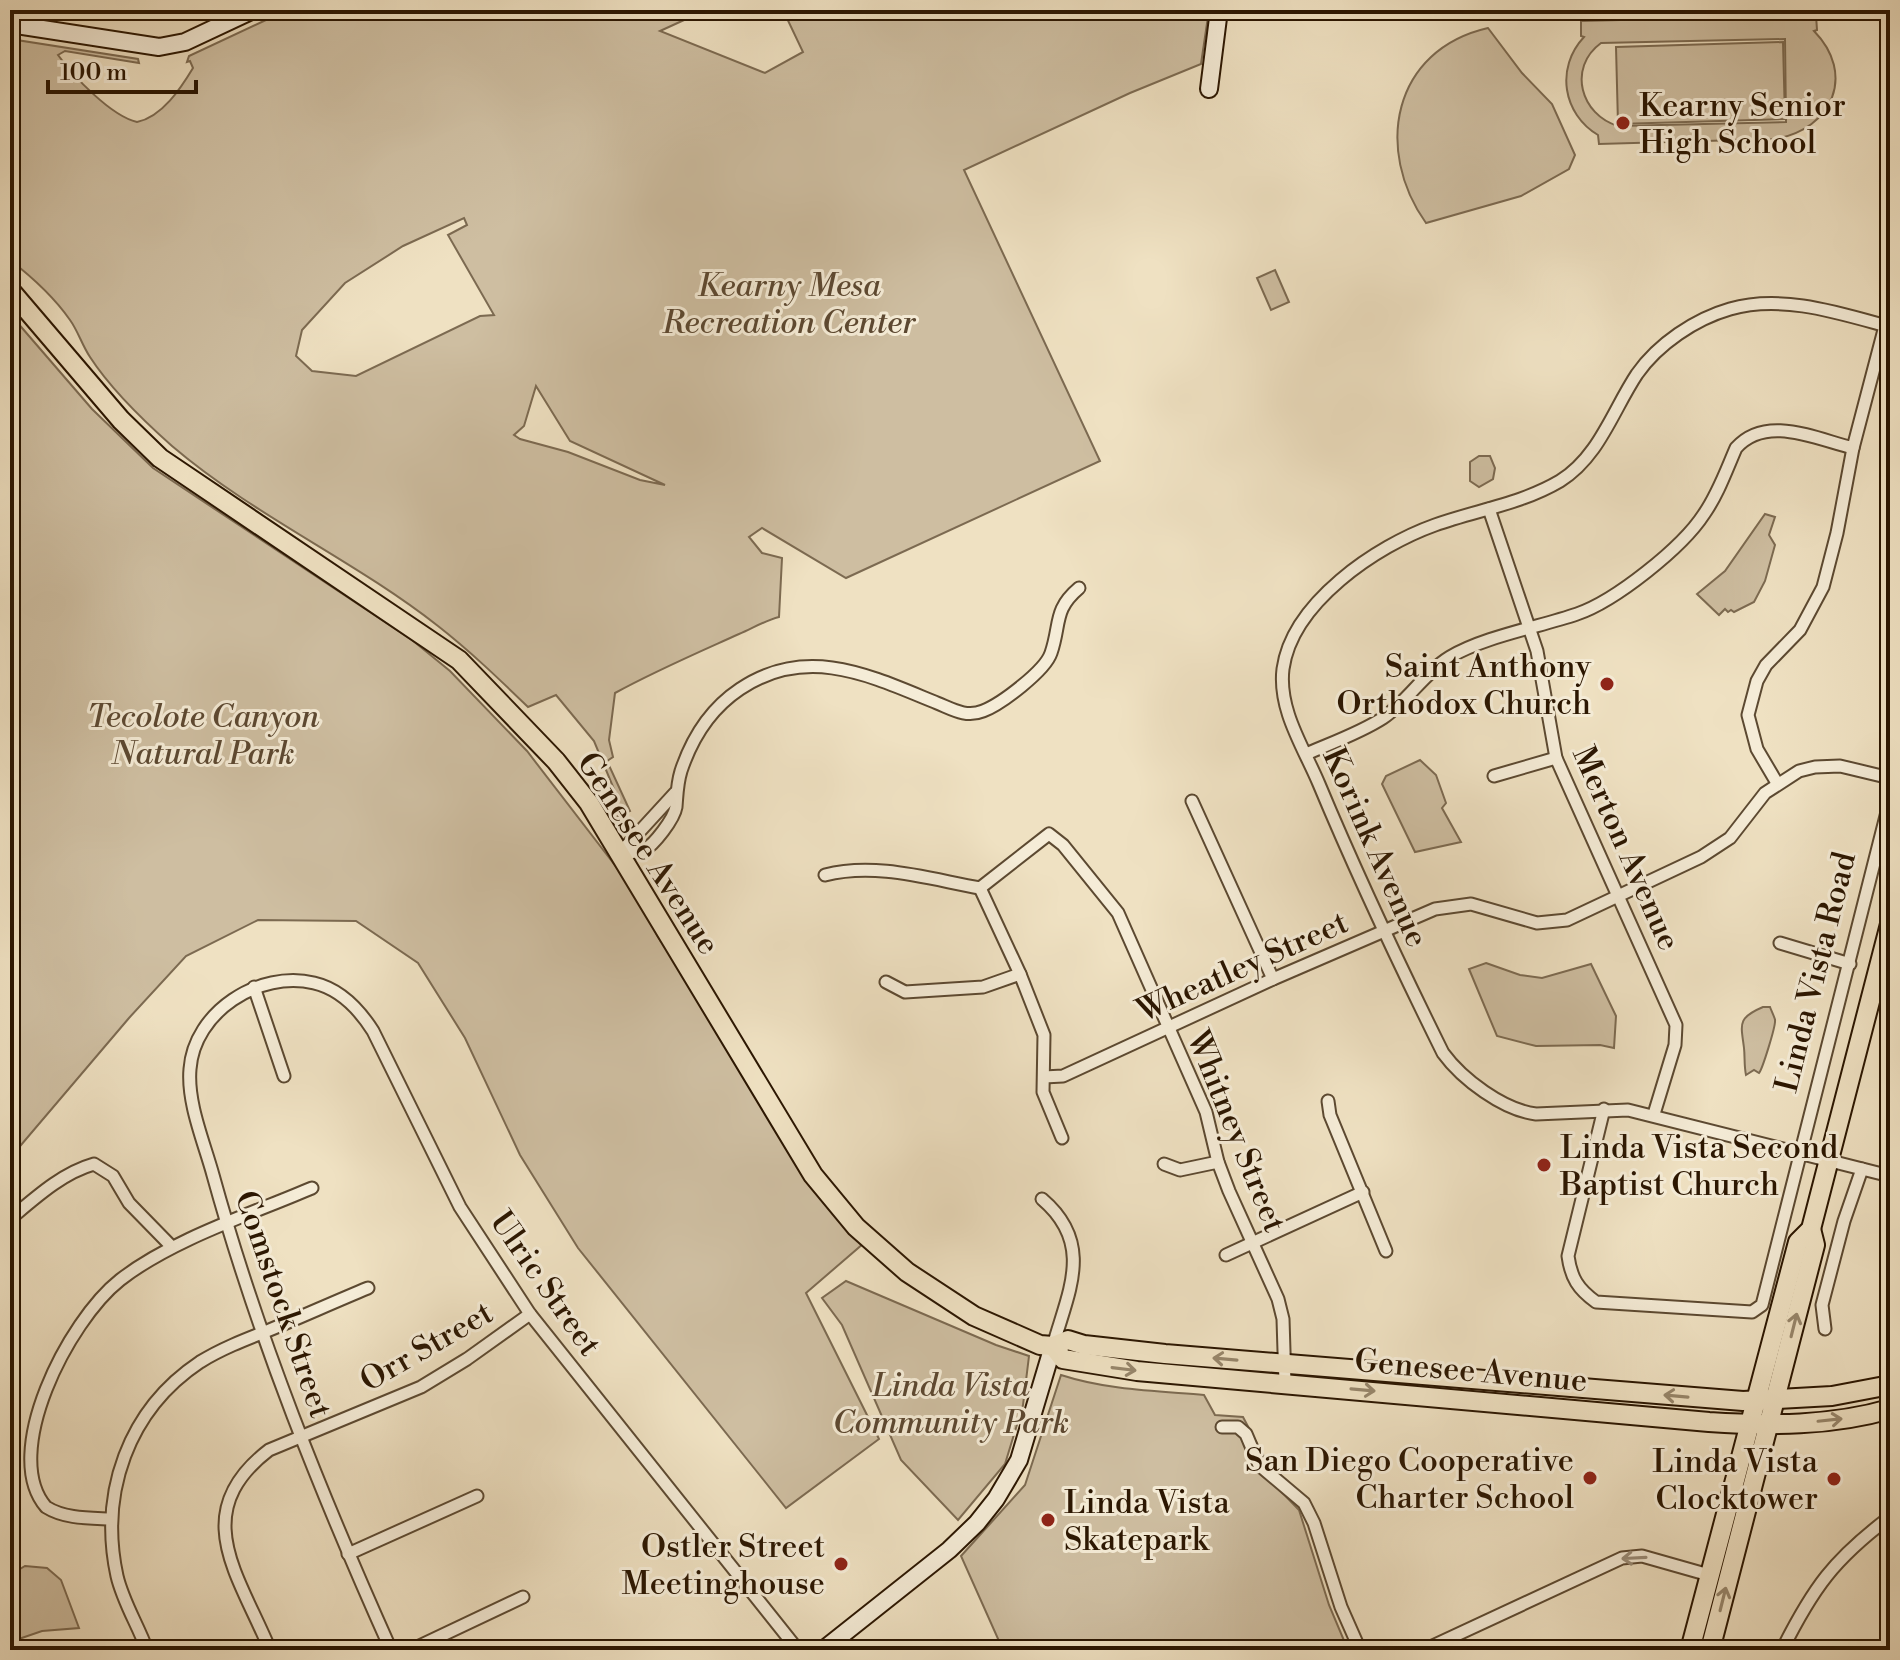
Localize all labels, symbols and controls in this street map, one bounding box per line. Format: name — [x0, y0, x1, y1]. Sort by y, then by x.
scale bar — [48, 44, 196, 94]
text: 100 m — [60, 58, 127, 88]
place label: Kearny Senior High School — [1639, 86, 1846, 163]
marker: Kearny Senior High School — [1614, 114, 1632, 132]
park label: Kearny Mesa Recreation Center — [661, 266, 917, 343]
place label: Saint Anthony Orthodox Church — [1336, 647, 1591, 724]
marker: Saint Anthony Orthodox Church — [1598, 675, 1616, 693]
park label: Tecolote Canyon Natural Park — [87, 697, 320, 774]
street label: Merton Avenue — [1563, 740, 1689, 957]
street label: Korink Avenue — [1313, 742, 1437, 953]
street label: Genesee Avenue — [568, 745, 728, 962]
street label: Linda Vista Road — [1767, 848, 1865, 1097]
street label: Wheatley Street — [1130, 903, 1354, 1032]
street label: Whitney Street — [1177, 1024, 1295, 1238]
place label: Linda Vista Second Baptist Church — [1559, 1128, 1838, 1205]
marker: Linda Vista Second Baptist Church — [1535, 1156, 1553, 1174]
street label: Comstock Street — [225, 1185, 341, 1423]
street label: Ulric Street — [481, 1203, 610, 1364]
street label: Orr Street — [353, 1293, 500, 1401]
one-way arrow — [1788, 1313, 1803, 1339]
street label: Genesee Avenue — [1353, 1341, 1589, 1401]
one-way arrow — [1212, 1351, 1239, 1366]
one-way arrow — [1111, 1362, 1136, 1377]
park label: Linda Vista Community Park — [833, 1366, 1069, 1443]
one-way arrow — [1349, 1383, 1375, 1398]
one-way arrow — [1663, 1388, 1690, 1403]
one-way arrow — [1816, 1413, 1843, 1428]
place label: San Diego Cooperative Charter School — [1245, 1441, 1575, 1518]
place label: Linda Vista Clocktower — [1652, 1442, 1819, 1519]
marker: San Diego Cooperative Charter School — [1581, 1469, 1599, 1487]
marker: Linda Vista Clocktower — [1825, 1470, 1843, 1488]
place label: Linda Vista Skatepark — [1064, 1483, 1231, 1560]
marker: Linda Vista Skatepark — [1039, 1511, 1057, 1529]
place label: Ostler Street Meetinghouse — [621, 1527, 825, 1604]
one-way arrow — [1621, 1551, 1648, 1566]
marker: Ostler Street Meetinghouse — [832, 1555, 850, 1573]
one-way arrow — [1717, 1587, 1732, 1612]

